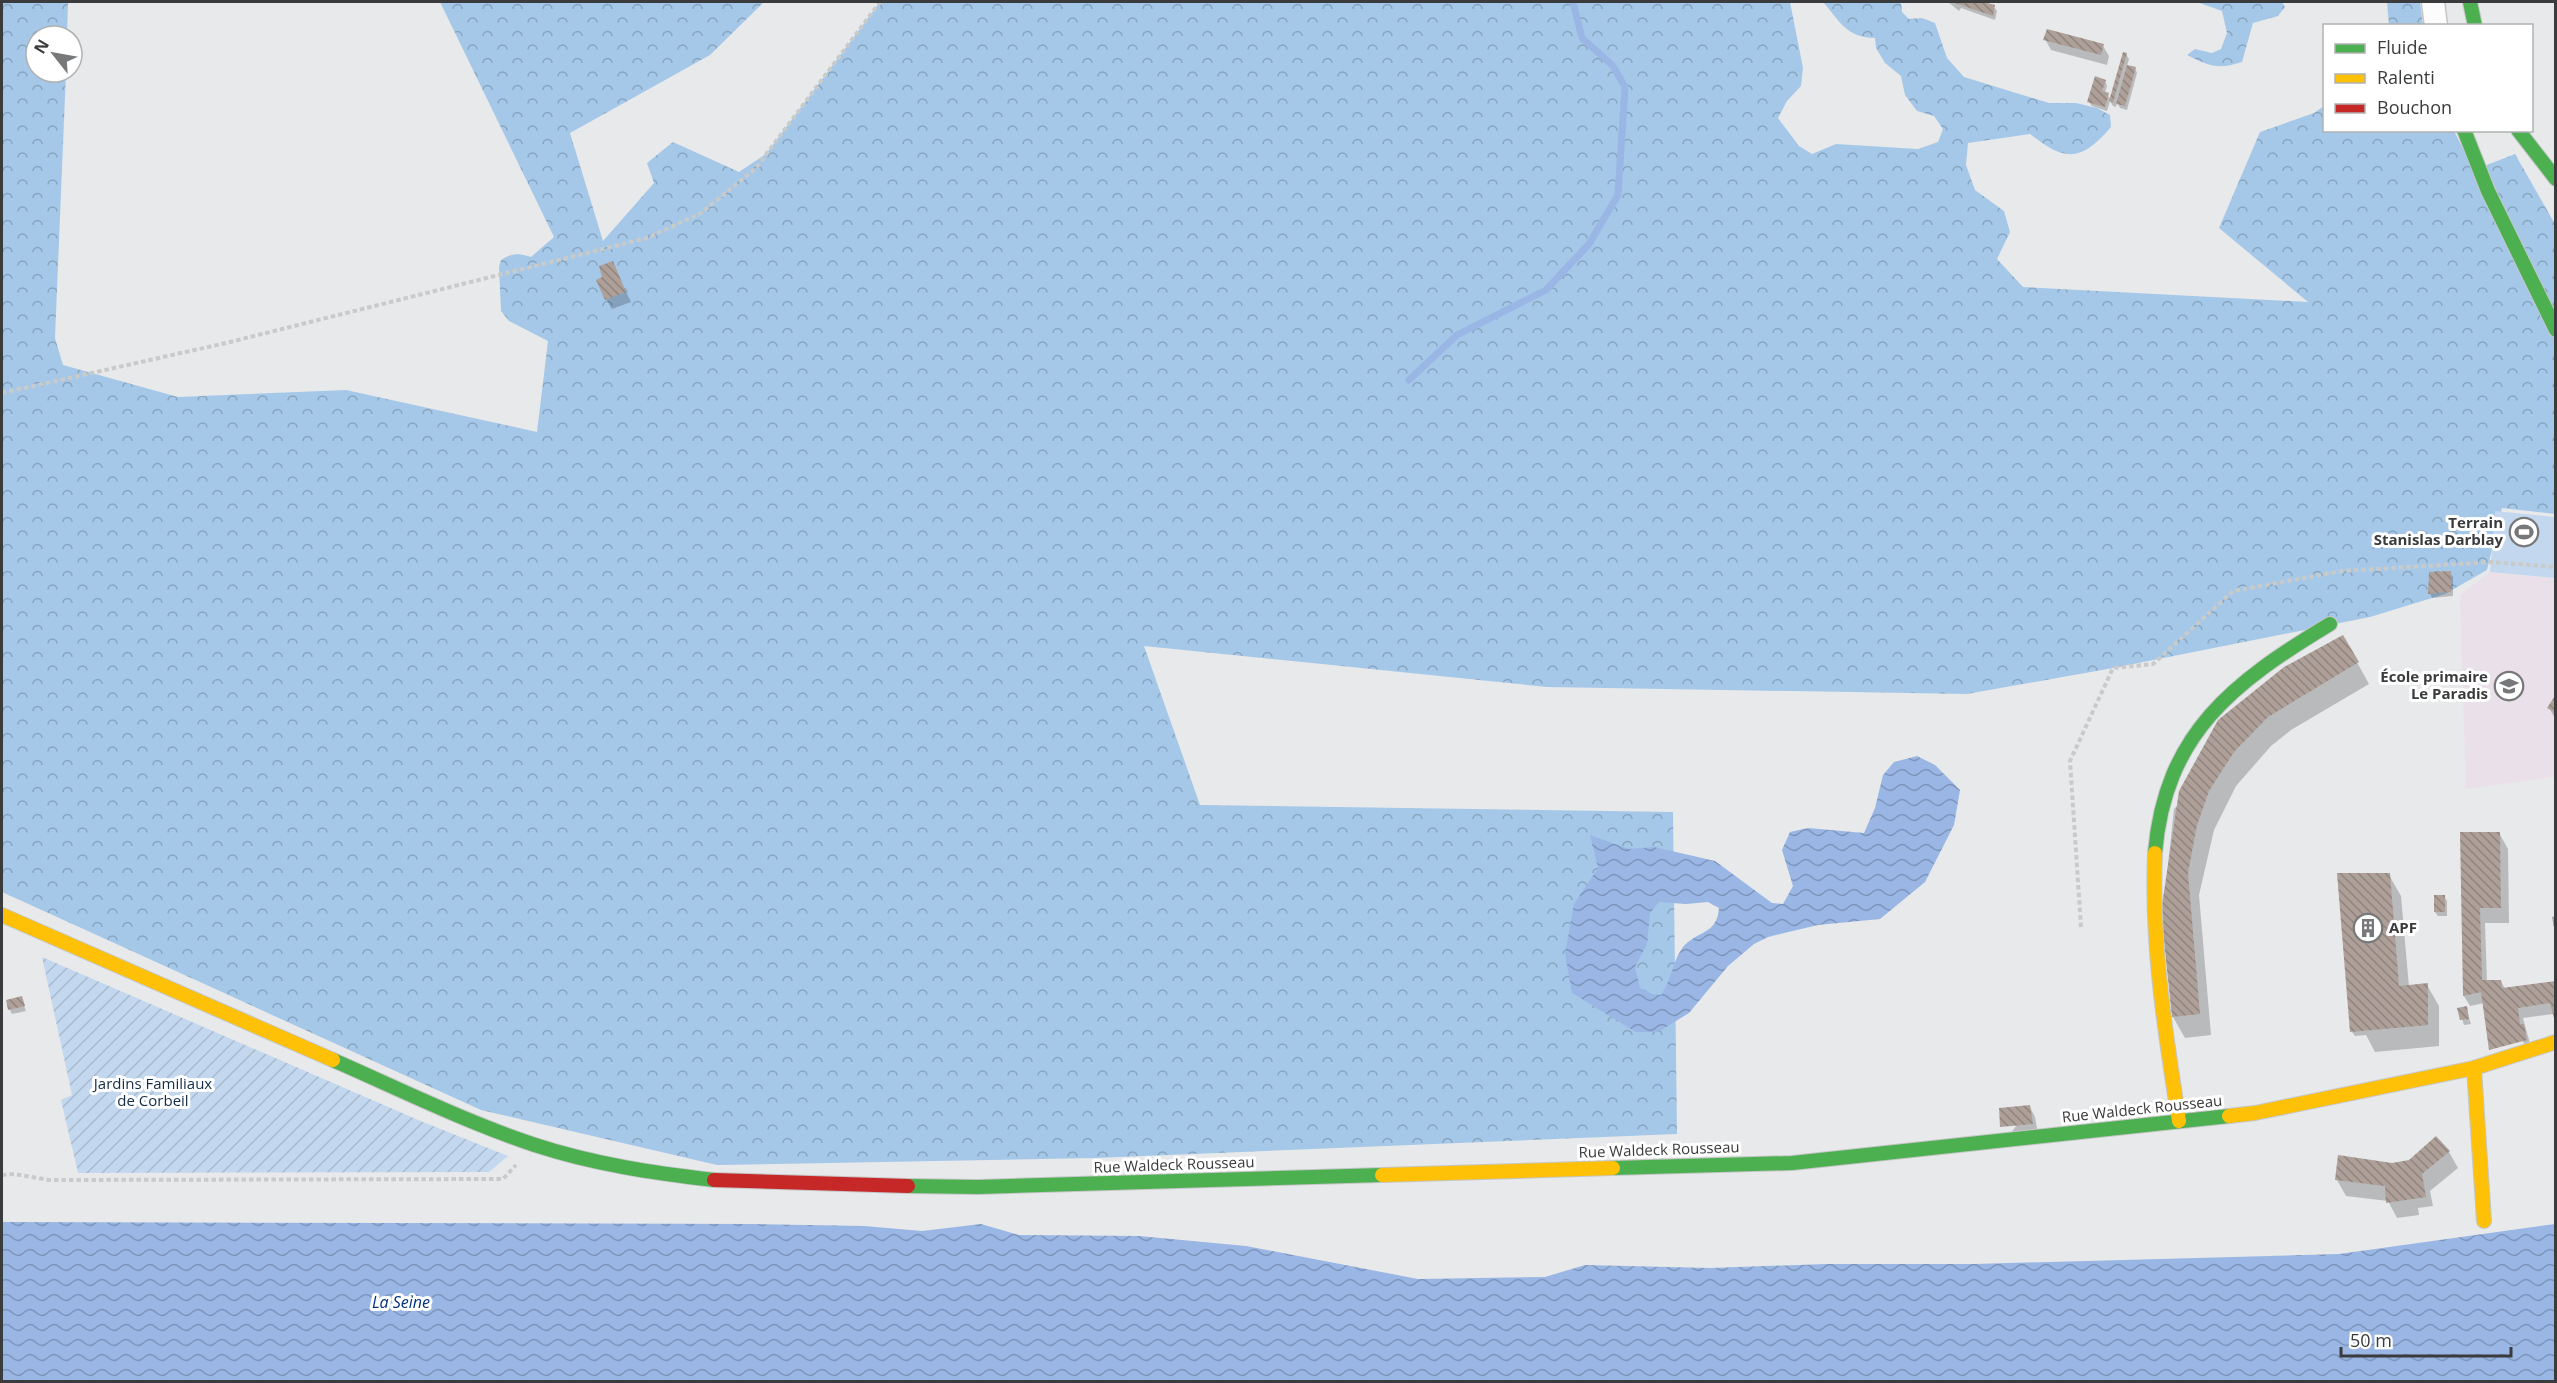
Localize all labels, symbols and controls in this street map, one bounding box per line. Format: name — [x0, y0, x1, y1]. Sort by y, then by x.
north arrow — [24, 24, 84, 84]
legend — [2323, 24, 2533, 132]
text: N — [28, 35, 54, 58]
text: Fluide — [2377, 35, 2428, 59]
text: Ralenti — [2377, 65, 2435, 89]
text: Bouchon — [2377, 95, 2452, 119]
place label: Terrain Stanislas Darblay — [2374, 512, 2503, 549]
sports icon: Terrain Stanislas Darblay — [2508, 516, 2540, 548]
place label: École primaire Le Paradis — [2380, 666, 2488, 703]
school or university icon: École primaire Le Paradis — [2493, 670, 2525, 702]
building icon: APF — [2352, 912, 2384, 944]
place label: APF — [2389, 917, 2417, 937]
park label: Jardins Familiaux de Corbeil — [92, 1073, 212, 1110]
street label: Rue Waldeck Rousseau — [2061, 1090, 2223, 1126]
street label: Rue Waldeck Rousseau — [1578, 1136, 1740, 1162]
street label: Rue Waldeck Rousseau — [1093, 1151, 1255, 1177]
water label: La Seine — [372, 1291, 430, 1313]
scale bar — [2341, 1320, 2510, 1358]
text: 50 m — [2350, 1328, 2392, 1352]

